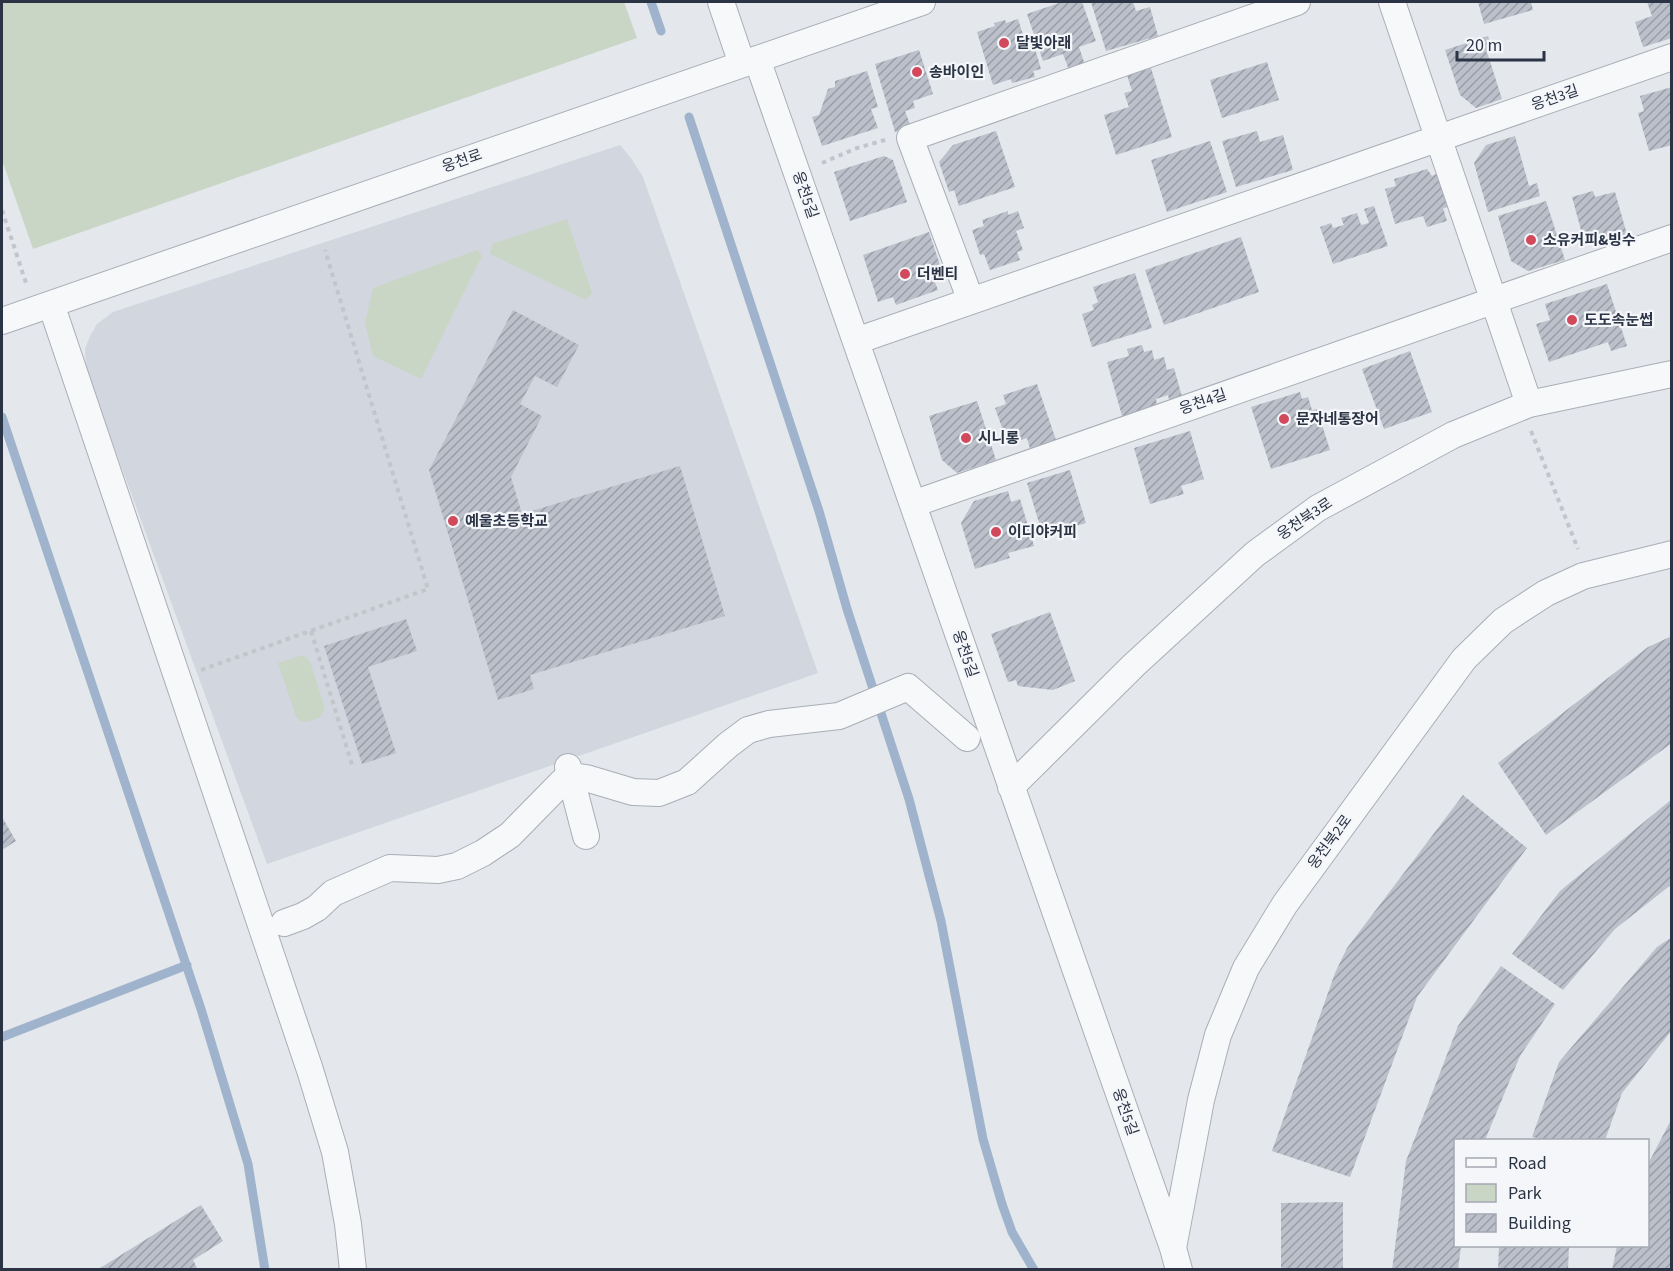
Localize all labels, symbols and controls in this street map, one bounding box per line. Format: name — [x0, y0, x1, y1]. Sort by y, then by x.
scale bar — [1457, 24, 1544, 62]
place label: 달빛아래 — [1016, 33, 1071, 54]
text: 20 m — [1466, 33, 1502, 58]
marker: 달빛아래 — [997, 36, 1011, 50]
place label: 송바이인 — [929, 62, 984, 83]
marker: 송바이인 — [910, 65, 924, 79]
street label: 웅천3길 — [1528, 80, 1582, 116]
street label: 웅천로 — [439, 144, 485, 178]
street label: 웅천5길 — [787, 168, 823, 222]
place label: 소유커피&빙수 — [1543, 230, 1636, 251]
marker: 소유커피&빙수 — [1524, 233, 1538, 247]
place label: 더벤티 — [917, 264, 958, 285]
marker: 더벤티 — [898, 267, 912, 281]
place label: 도도속눈썹 — [1584, 310, 1653, 331]
marker: 도도속눈썹 — [1565, 313, 1579, 327]
street label: 웅천4길 — [1176, 384, 1230, 420]
place label: 문자네통장어 — [1296, 409, 1379, 430]
marker: 문자네통장어 — [1277, 412, 1291, 426]
place label: 시니롱 — [978, 428, 1020, 449]
marker: 시니롱 — [959, 431, 973, 445]
street label: 웅천북3로 — [1273, 493, 1337, 545]
place label: 예울초등학교 — [465, 511, 548, 532]
marker: 예울초등학교 — [446, 514, 460, 528]
place label: 이디야커피 — [1008, 522, 1077, 543]
marker: 이디야커피 — [989, 525, 1003, 539]
street label: 웅천5길 — [947, 627, 983, 681]
street label: 웅천북2로 — [1303, 810, 1357, 874]
street label: 웅천5길 — [1107, 1085, 1143, 1139]
legend — [1454, 1139, 1649, 1247]
text: Road — [1508, 1151, 1547, 1176]
text: Park — [1508, 1181, 1542, 1206]
text: Building — [1508, 1211, 1571, 1236]

